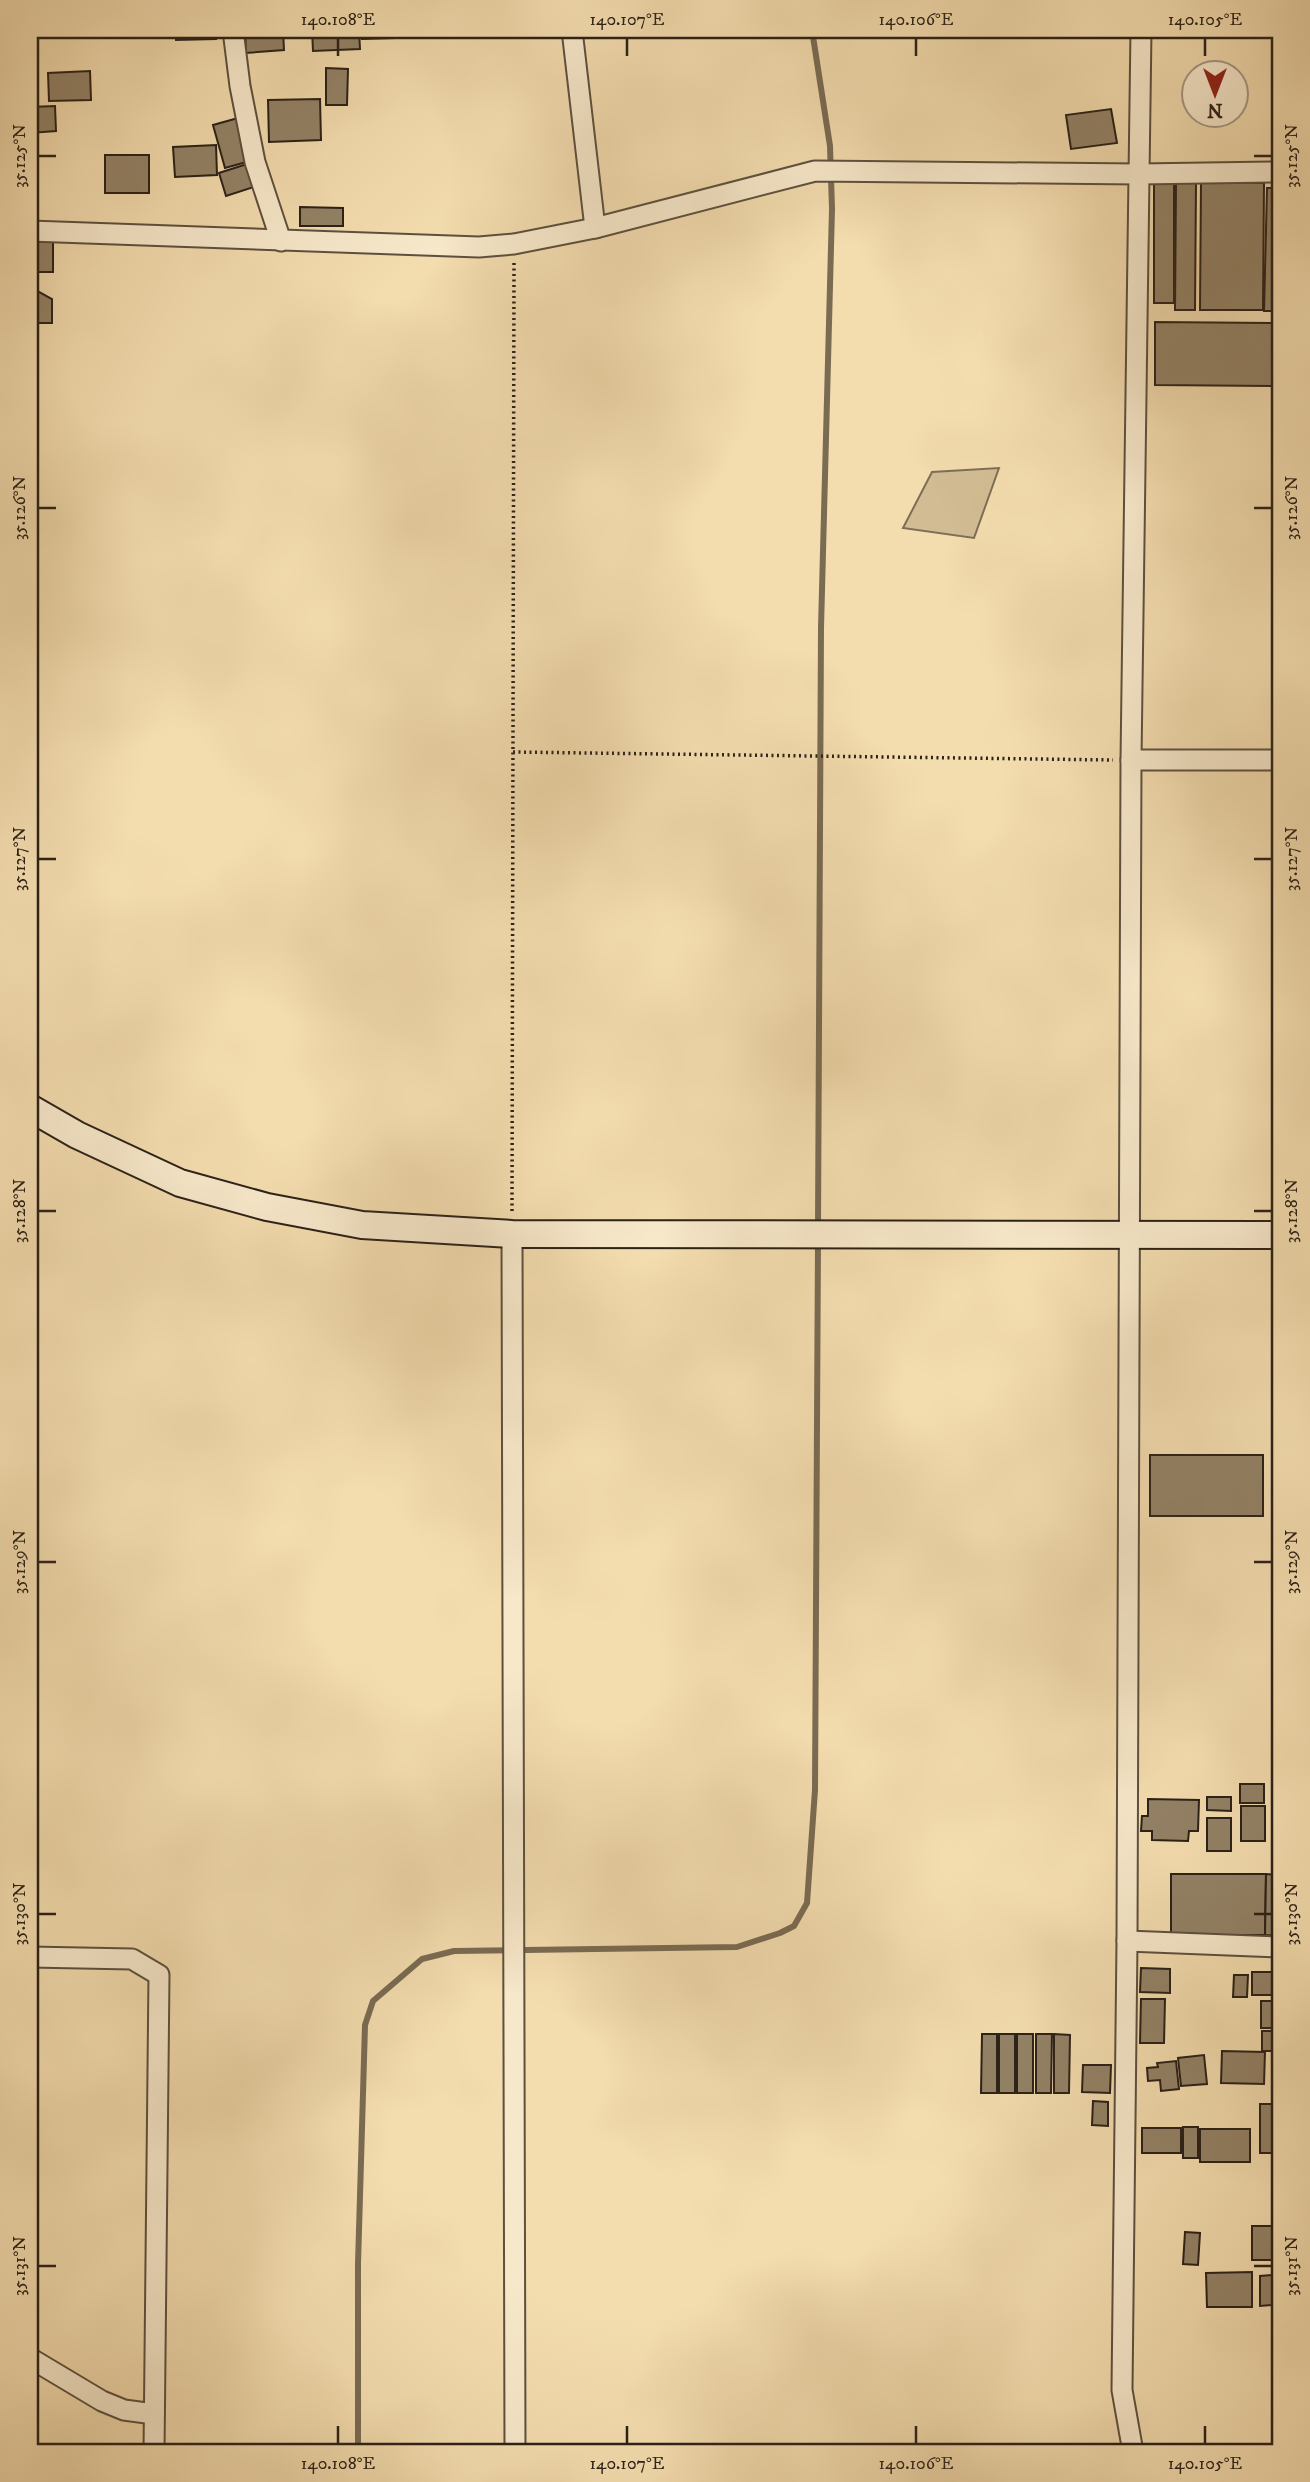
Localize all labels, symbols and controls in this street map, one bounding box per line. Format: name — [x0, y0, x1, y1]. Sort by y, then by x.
text: 140.108°E — [301, 9, 376, 31]
text: 140.107°E — [589, 9, 665, 31]
text: 140.106°E — [878, 9, 954, 31]
text: 140.105°E — [1168, 9, 1243, 31]
north arrow — [1180, 60, 1250, 130]
text: N — [1207, 98, 1223, 121]
text: 35.125°N — [9, 124, 31, 188]
text: 35.125°N — [1281, 124, 1303, 188]
text: 35.126°N — [9, 475, 31, 540]
text: 35.126°N — [1281, 475, 1303, 540]
text: 35.127°N — [9, 827, 31, 891]
text: 35.127°N — [1281, 827, 1303, 891]
text: 35.128°N — [9, 1179, 31, 1243]
text: 35.128°N — [1281, 1179, 1303, 1243]
text: 35.129°N — [9, 1530, 31, 1594]
text: 35.129°N — [1281, 1530, 1303, 1594]
text: 35.130°N — [9, 1882, 31, 1945]
text: 35.130°N — [1281, 1882, 1303, 1945]
text: 35.131°N — [9, 2236, 31, 2296]
text: 35.131°N — [1281, 2236, 1303, 2296]
text: 140.108°E — [301, 2453, 376, 2475]
text: 140.107°E — [589, 2453, 665, 2475]
text: 140.106°E — [878, 2453, 954, 2475]
text: 140.105°E — [1168, 2453, 1243, 2475]

